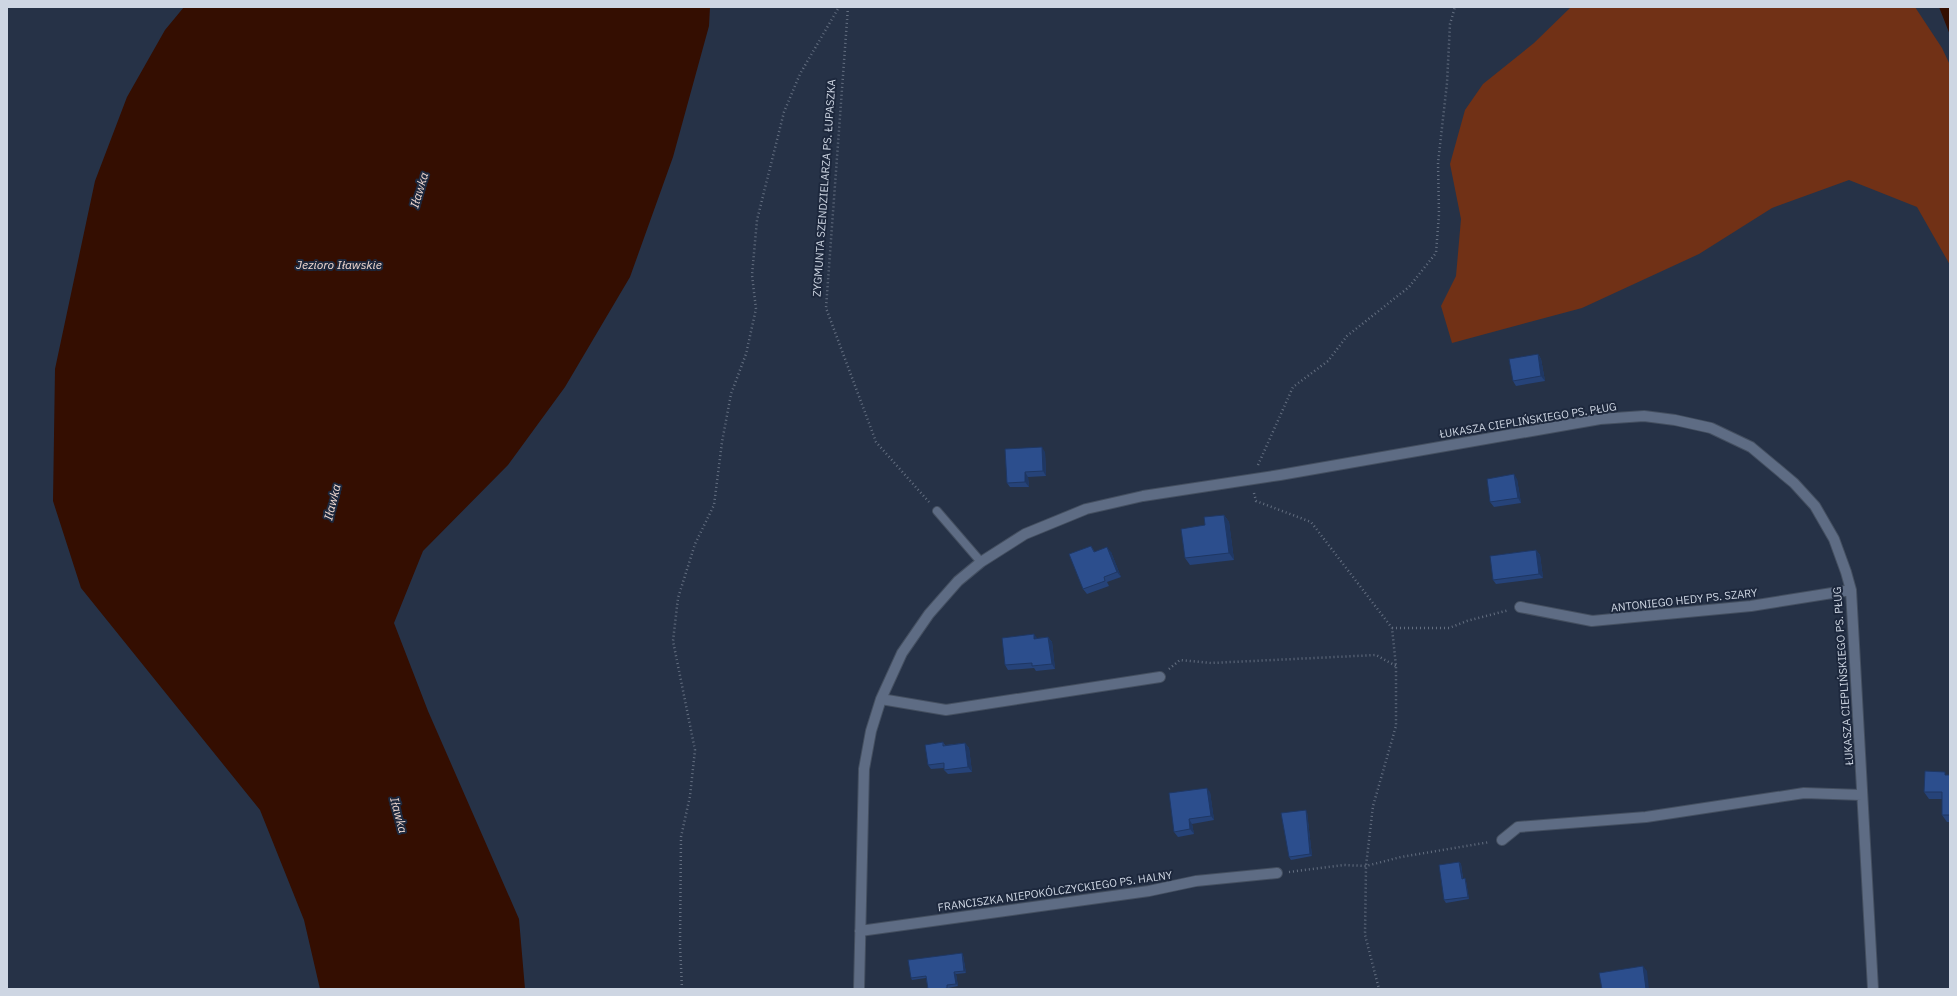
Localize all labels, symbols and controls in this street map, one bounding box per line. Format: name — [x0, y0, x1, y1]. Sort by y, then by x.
street label: ZYGMUNTA SZENDZIELARZA PS. ŁUPASZKA — [809, 79, 839, 297]
water label: Iławka — [406, 170, 432, 210]
water label: Jezioro Iławskie — [296, 257, 382, 272]
street label: ŁUKASZA CIEPLIŃSKIEGO PS. PŁUG — [1437, 399, 1618, 441]
water label: Iławka — [320, 482, 344, 522]
street label: ANTONIEGO HEDY PS. SZARY — [1610, 585, 1758, 615]
street label: ŁUKASZA CIEPLIŃSKIEGO PS. PŁUG — [1830, 586, 1856, 767]
water label: Iławka — [387, 795, 411, 835]
street label: FRANCISZKA NIEPOKÓLCZYCKIEGO PS. HALNY — [937, 868, 1174, 914]

